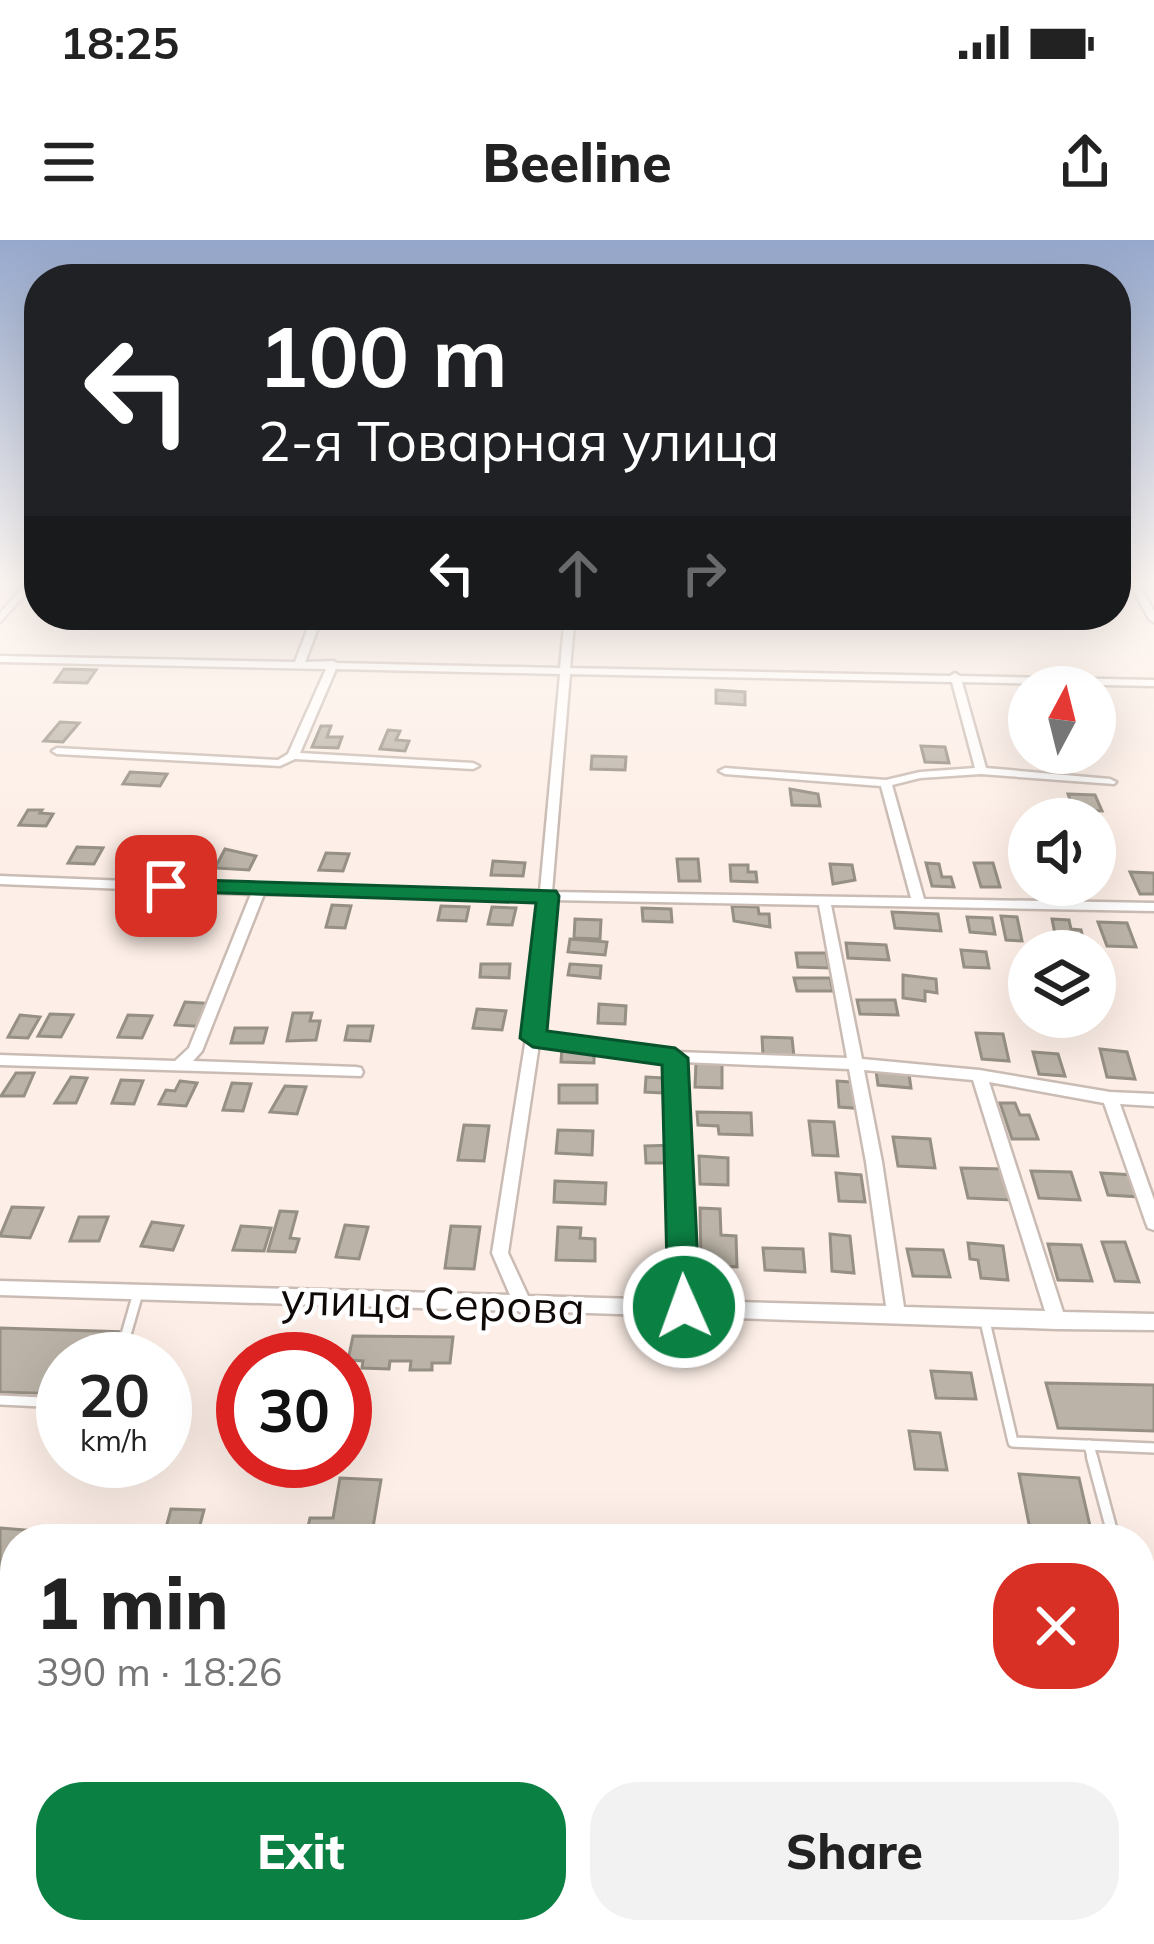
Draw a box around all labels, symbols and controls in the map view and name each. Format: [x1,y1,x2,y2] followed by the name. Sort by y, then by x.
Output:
[60,14,179,70] text: 18:25
[482,128,672,196] text: Beeline
[36,129,102,195] icon: menu
[1052,129,1118,195] icon: share
[258,303,508,408] text: 100 m
[60,312,216,468] icon: left
[258,407,779,475] text: 2-я Товарная улица
[419,540,485,606] icon: left
[545,540,611,606] icon: ahead
[671,540,737,606] icon: right
[1008,666,1116,774] north arrow
[1008,666,1116,1038] map controls
[1008,798,1116,906] button: sound
[115,835,217,937] pin
[133,853,199,919] icon: arrive
[1008,930,1116,1038] button: layers
[621,1244,747,1370] position arrow
[280,1269,586,1335] street label: улица Серова
[216,1332,372,1488] speed limit sign: 30
[78,1357,150,1432] text: 20
[80,1421,148,1459] text: km/h
[36,1557,229,1647] text: 1 min
[993,1563,1119,1689] button: close
[36,1647,282,1696] text: 390 m · 18:26
[36,1782,566,1920] button: Exit
[590,1782,1119,1920] button: Share

